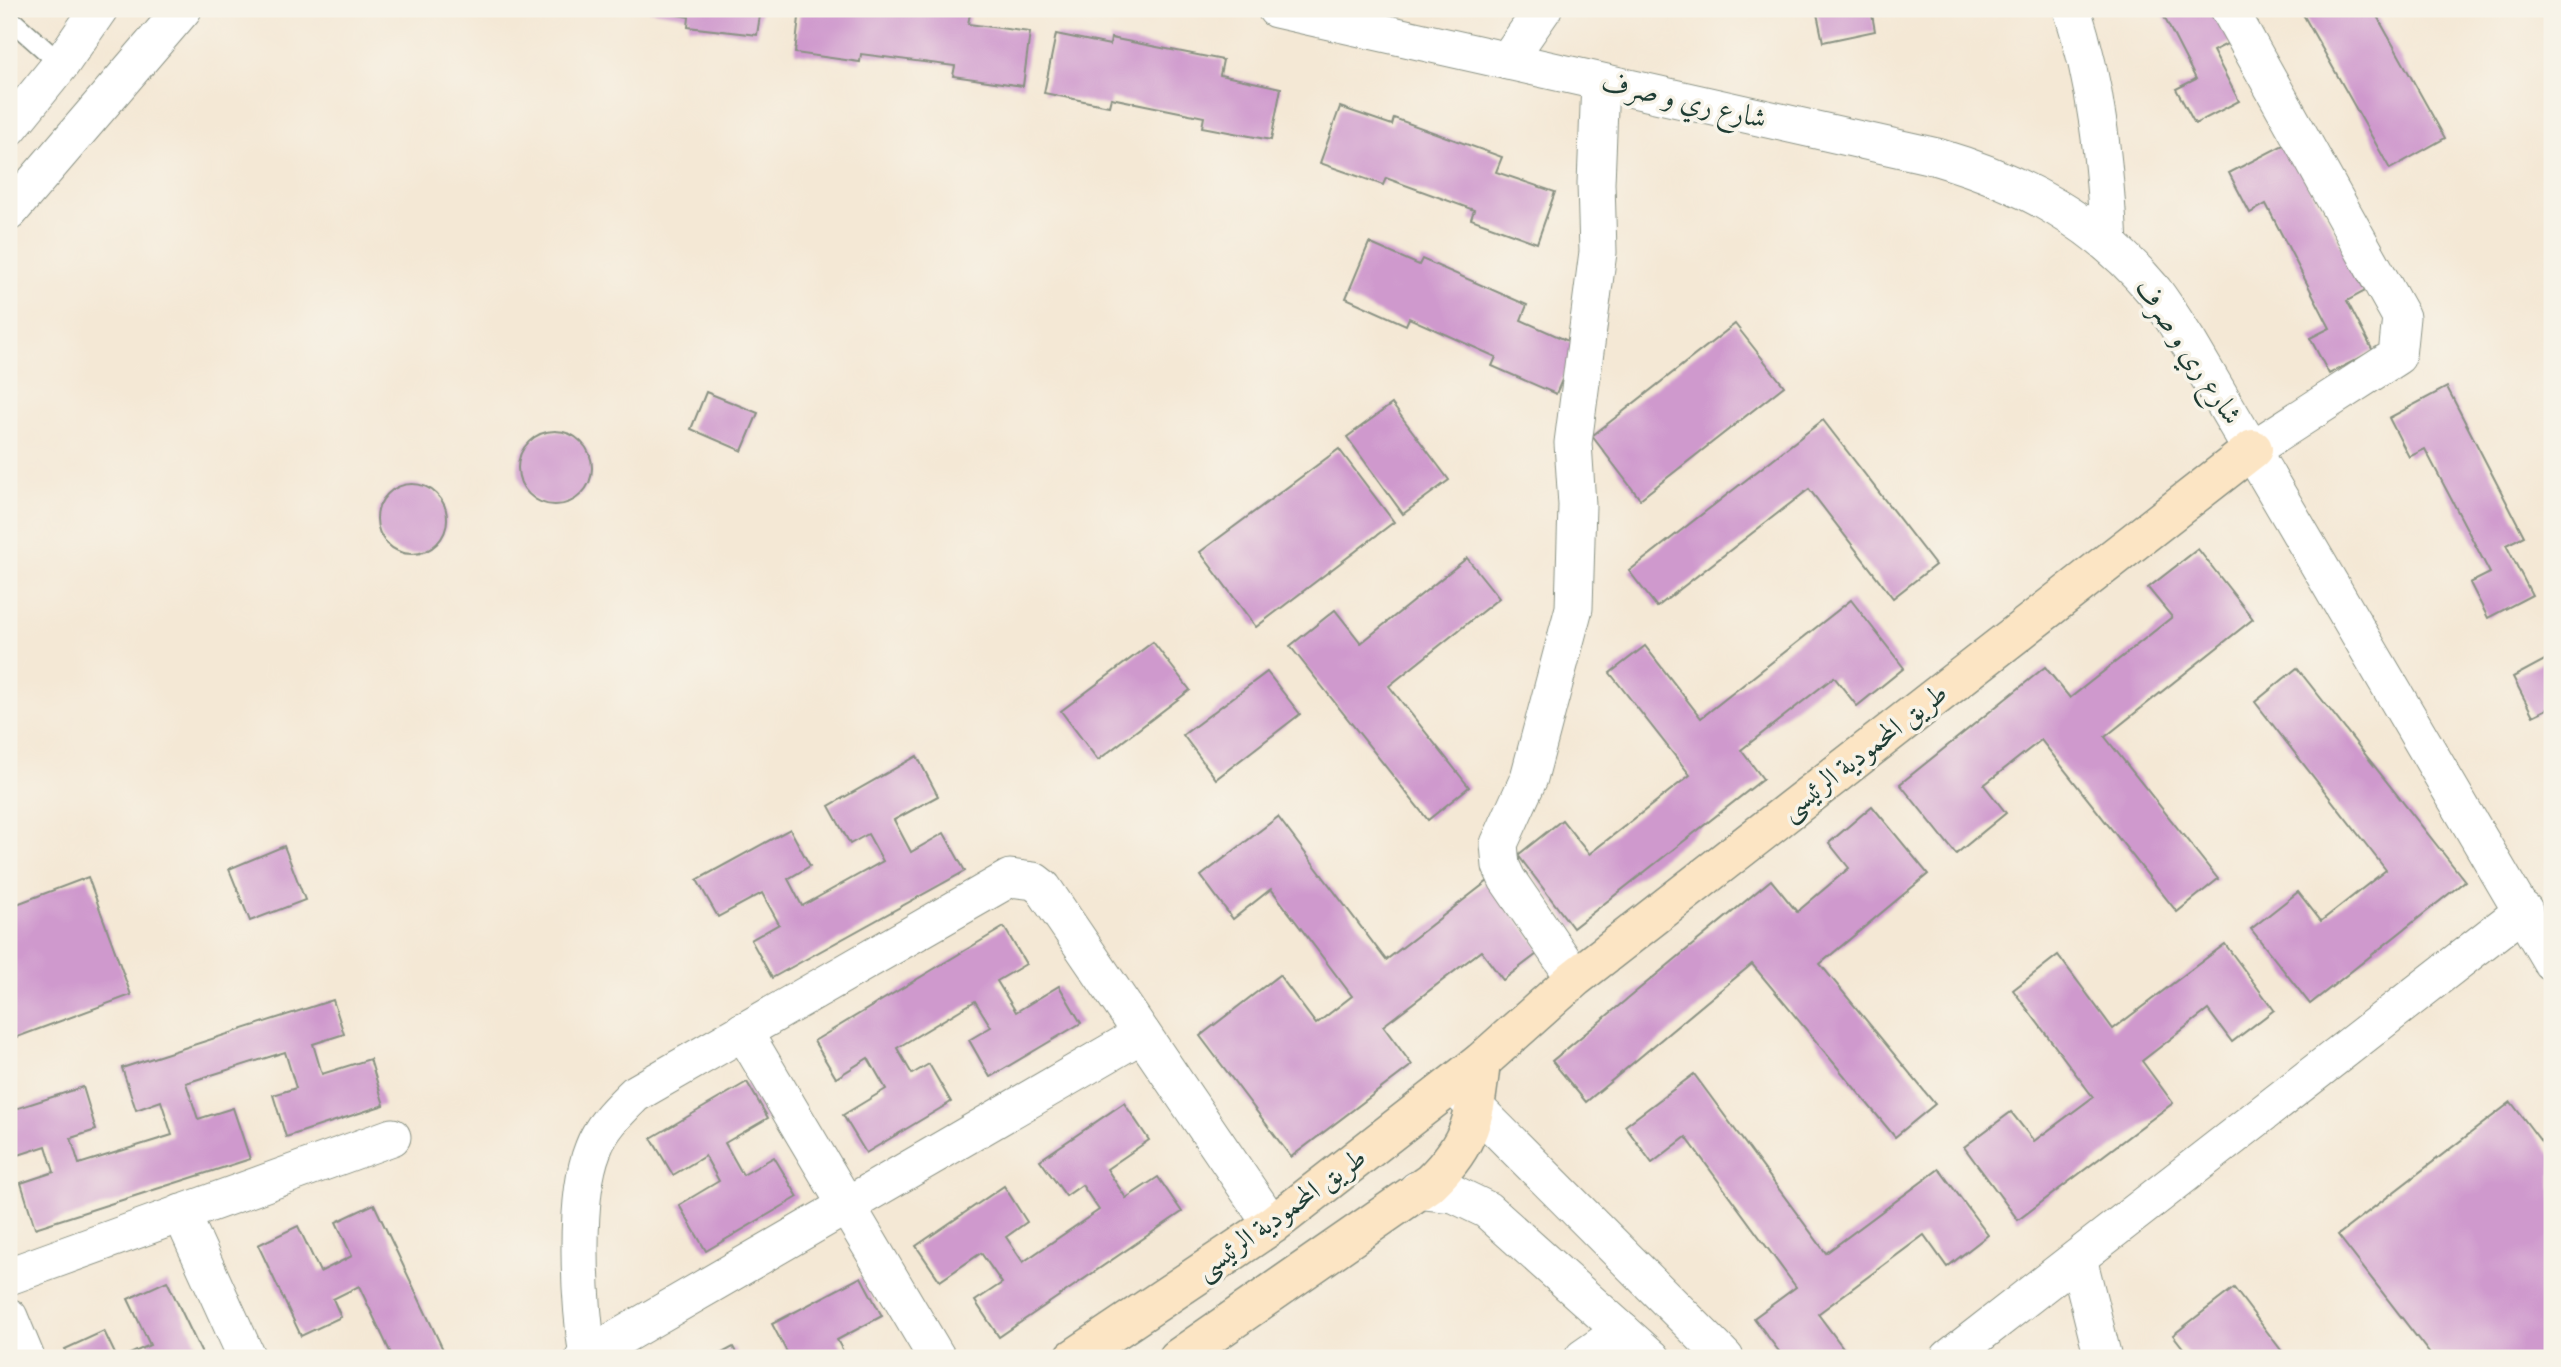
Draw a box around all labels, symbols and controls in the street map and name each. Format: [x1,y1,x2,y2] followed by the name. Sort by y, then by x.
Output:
[1597,65,1770,142] street label: شارع ري و صرف
[2122,272,2250,434] street label: شارع ري و صرف
[1773,676,1955,829] street label: طريق المحمودية الرئيسى
[1189,1140,1374,1289] street label: طريق المحمودية الرئيسى

